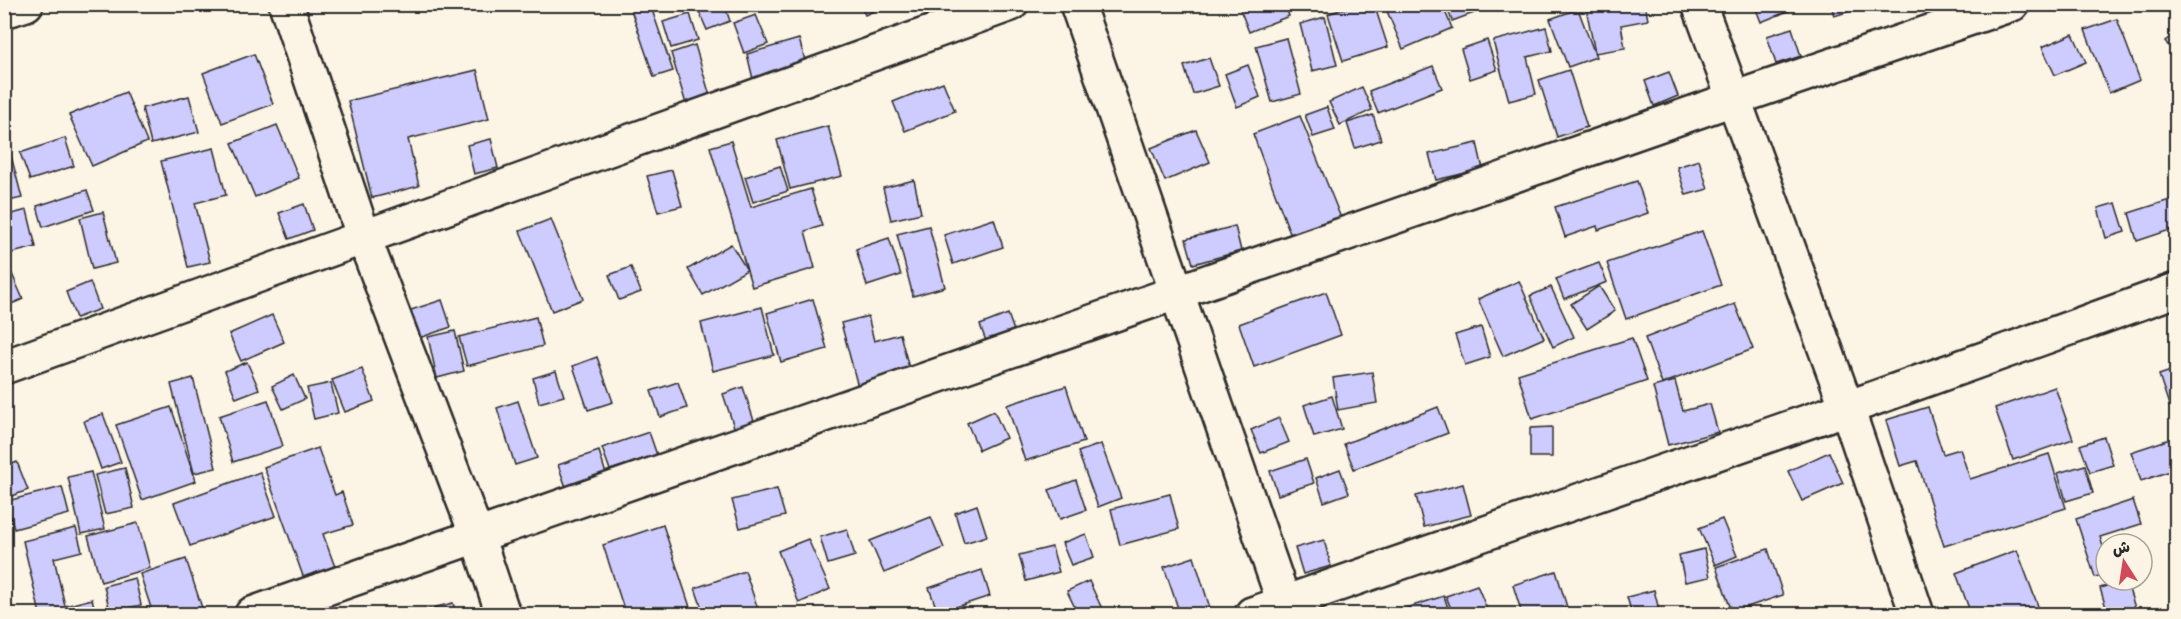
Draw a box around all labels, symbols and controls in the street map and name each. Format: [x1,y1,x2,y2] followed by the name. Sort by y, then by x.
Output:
[2094,532,2154,592] north arrow
[2110,536,2132,559] text: ش

